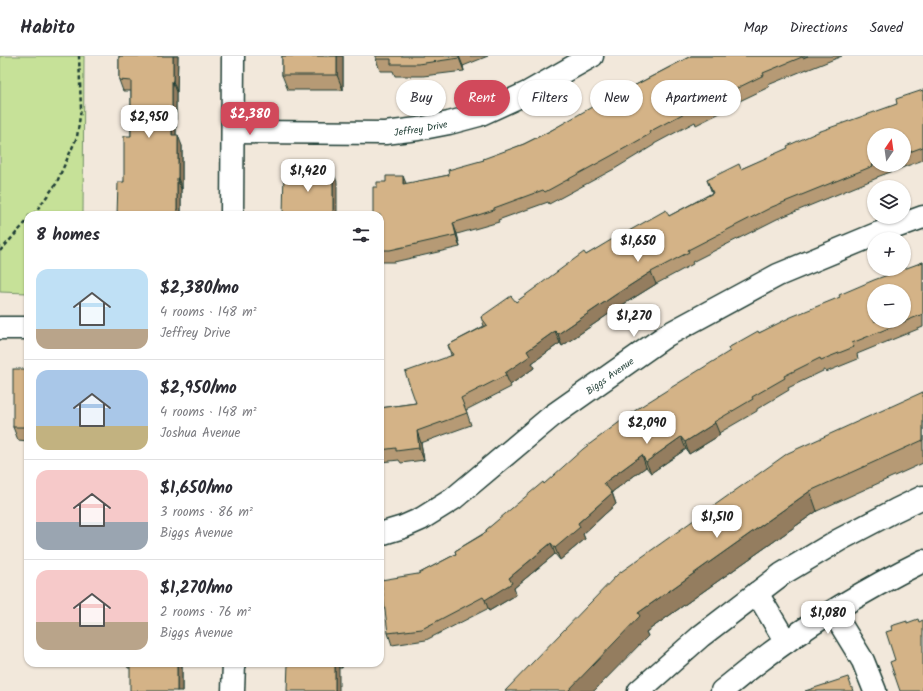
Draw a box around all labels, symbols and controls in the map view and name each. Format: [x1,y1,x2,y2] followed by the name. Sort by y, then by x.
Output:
[20,13,75,43] text: Habito
[743,17,768,39] text: Map
[790,17,848,39] text: Directions
[870,17,903,39] text: Saved
[396,80,446,116] chip: Buy
[454,80,510,116] chip: Rent
[518,80,582,116] chip: Filters
[590,80,643,116] chip: New
[651,80,741,116] chip: Apartment
[217,102,283,136] pin: $2,380
[230,104,270,125] text: $2,380
[116,105,182,139] pin: $2,950
[130,107,168,128] text: $2,950
[393,116,449,141] street label: Jeffrey Drive
[867,128,911,172] north arrow
[867,128,911,328] map controls
[275,159,341,193] pin: $1,420
[290,161,326,182] text: $1,420
[867,180,911,224] button: layers
[36,222,100,249] text: 8 homes
[350,224,372,246] icon: filters
[605,229,671,263] pin: $1,650
[620,231,656,252] text: $1,650
[867,232,911,276] button: +
[160,275,239,302] text: $2,380/mo
[867,284,911,328] button: −
[68,285,116,333] icon: home
[160,302,257,323] text: 4 rooms · 148 m²
[601,304,667,338] pin: $1,270
[616,306,652,327] text: $1,270
[160,323,230,344] text: Jeffrey Drive
[583,353,638,399] street label: Biggs Avenue
[160,375,237,402] text: $2,950/mo
[68,386,116,434] icon: home
[160,402,257,423] text: 4 rooms · 148 m²
[614,411,680,445] pin: $2,090
[628,413,666,434] text: $2,090
[160,423,240,444] text: Joshua Avenue
[160,475,233,502] text: $1,650/mo
[68,486,116,534] icon: home
[160,502,253,523] text: 3 rooms · 86 m²
[684,505,750,539] pin: $1,510
[701,507,733,528] text: $1,510
[160,523,233,544] text: Biggs Avenue
[160,575,233,602] text: $1,270/mo
[68,586,116,634] icon: home
[795,601,861,635] pin: $1,080
[160,602,251,623] text: 2 rooms · 76 m²
[810,603,846,624] text: $1,080
[160,623,233,644] text: Biggs Avenue

